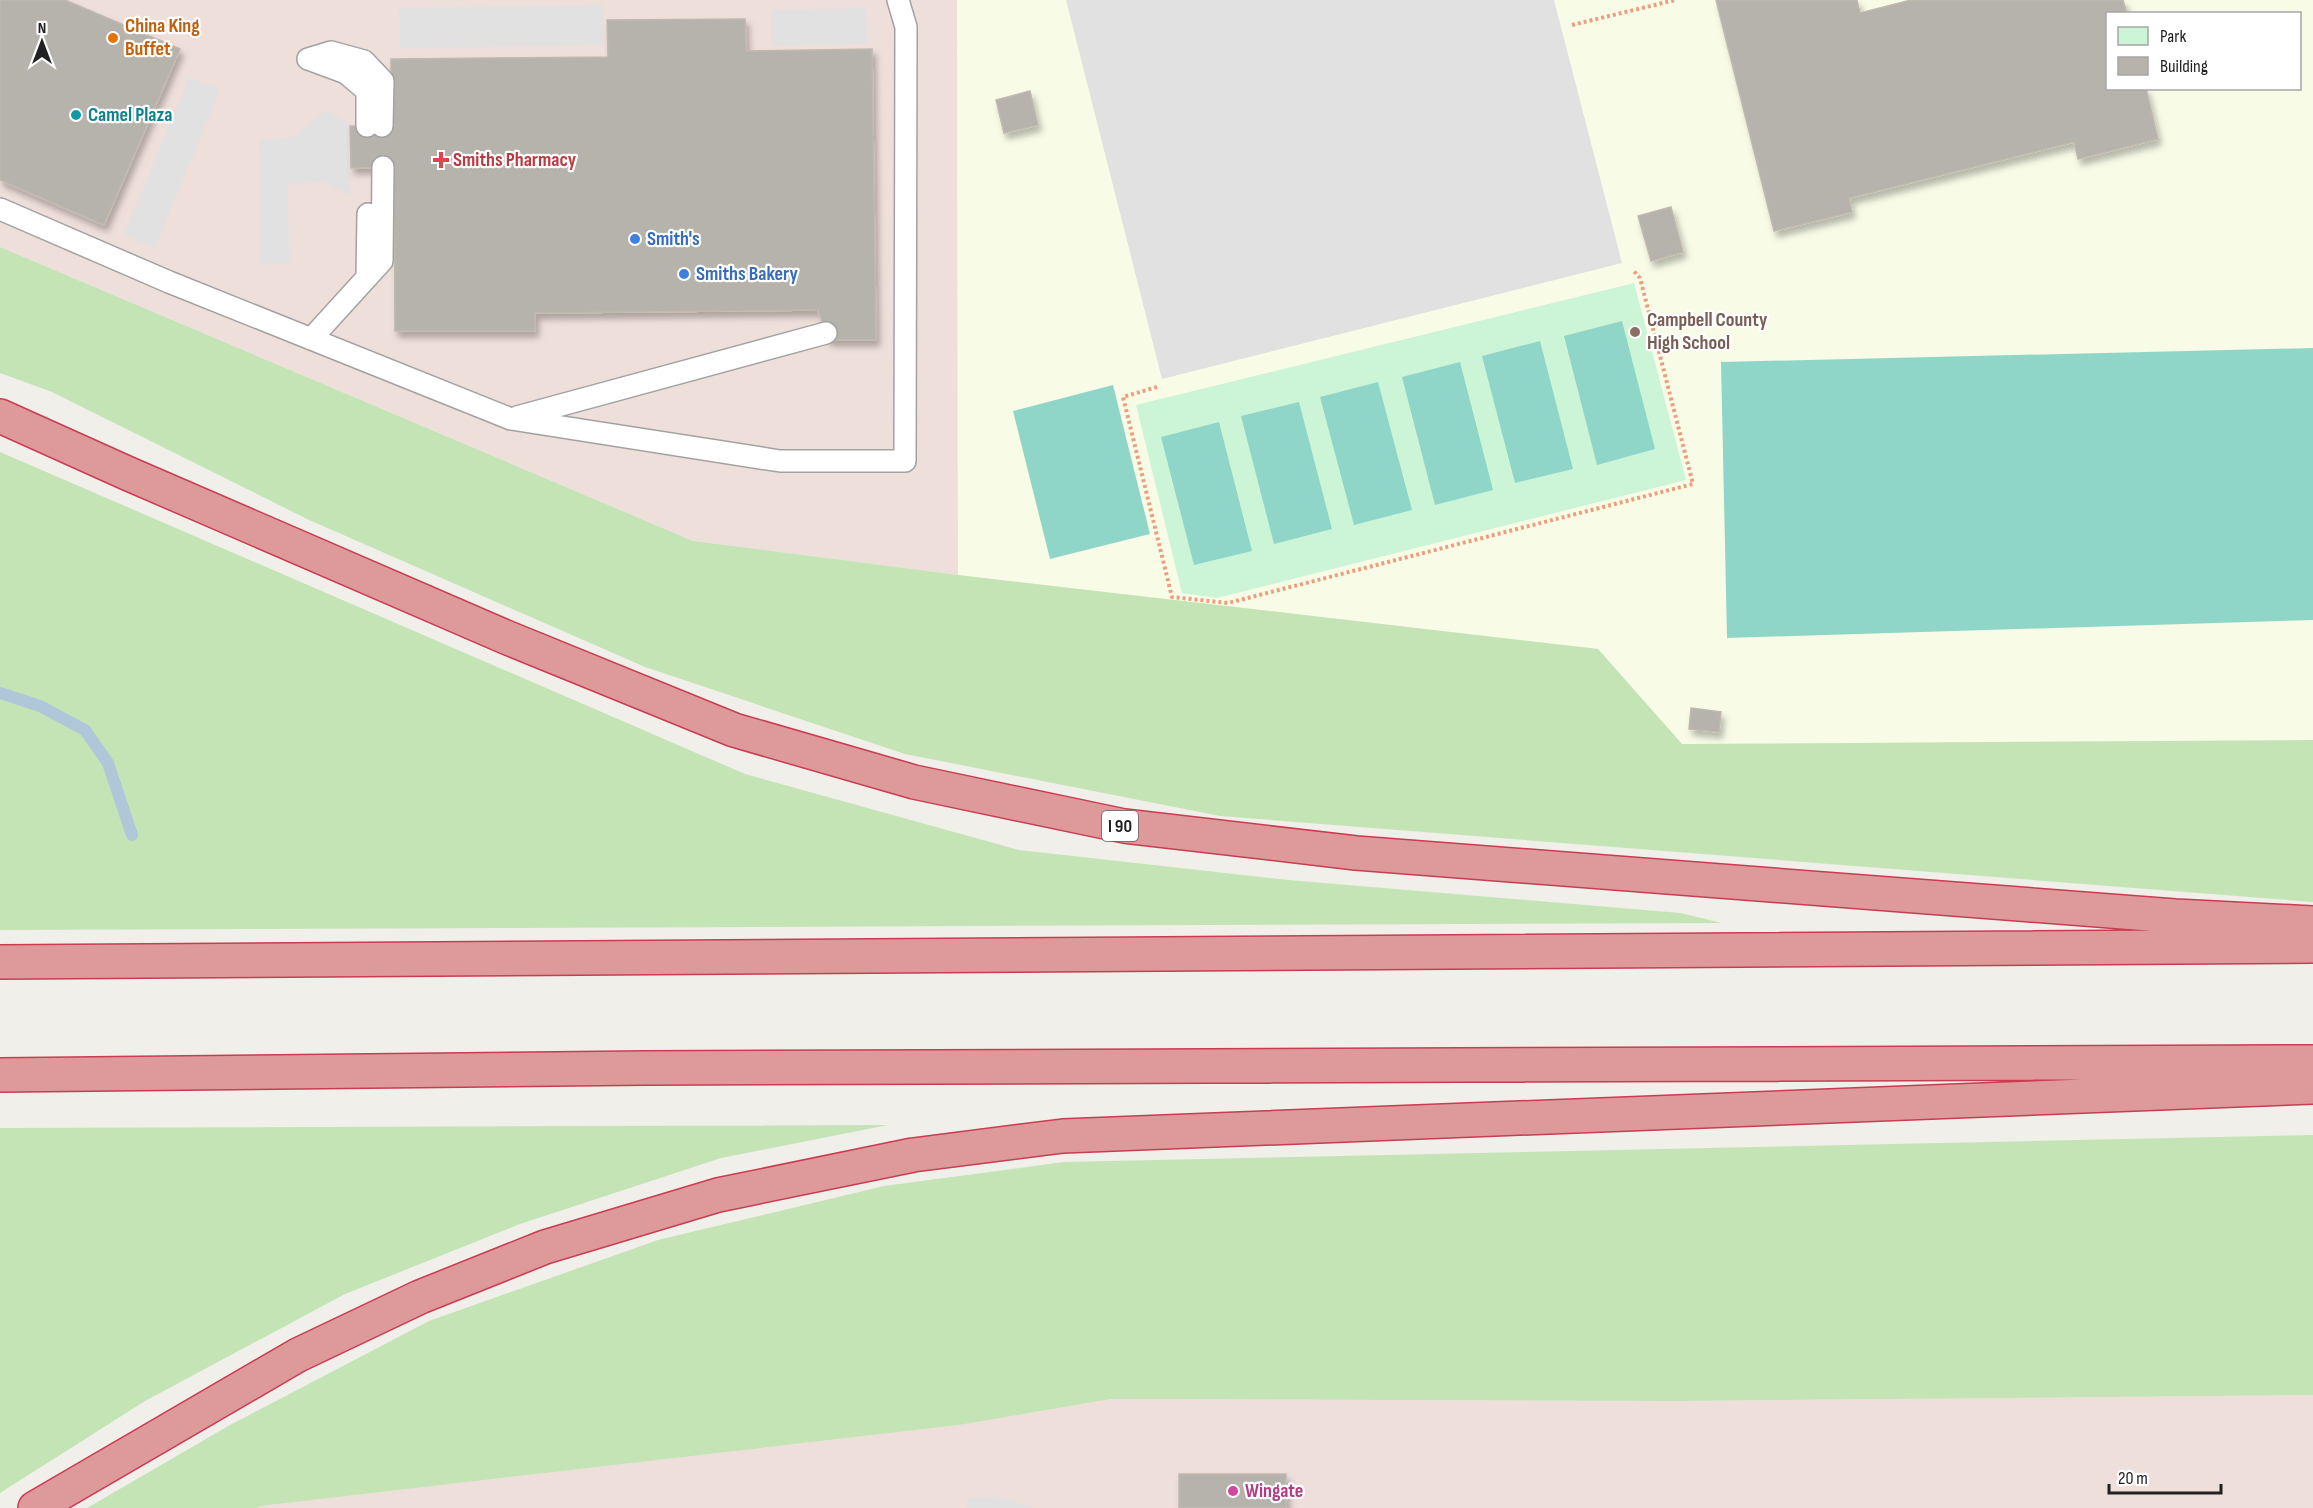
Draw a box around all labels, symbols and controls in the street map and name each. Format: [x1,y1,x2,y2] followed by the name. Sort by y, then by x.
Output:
[12,12,72,72] north arrow
[2106,12,2301,90] legend
[125,14,200,61] place label: China King Buffet
[38,19,46,38] text: N
[2160,26,2186,47] text: Park
[106,31,120,45] marker: China King Buffet
[2160,56,2208,77] text: Building
[88,103,172,127] place label: Camel Plaza
[69,108,83,122] marker: Camel Plaza
[453,148,577,172] place label: Smiths Pharmacy
[434,153,448,167] marker: Smiths Pharmacy
[647,227,700,251] place label: Smith's
[628,232,642,246] marker: Smith's
[696,262,798,286] place label: Smiths Bakery
[677,267,691,281] marker: Smiths Bakery
[1647,308,1768,355] place label: Campbell County High School
[1628,325,1642,339] marker: Campbell County High School
[1102,811,1138,841] road number: I 90
[2109,1457,2222,1495] scale bar
[2118,1468,2148,1489] text: 20 m
[1245,1479,1303,1503] place label: Wingate
[1226,1484,1240,1498] marker: Wingate

